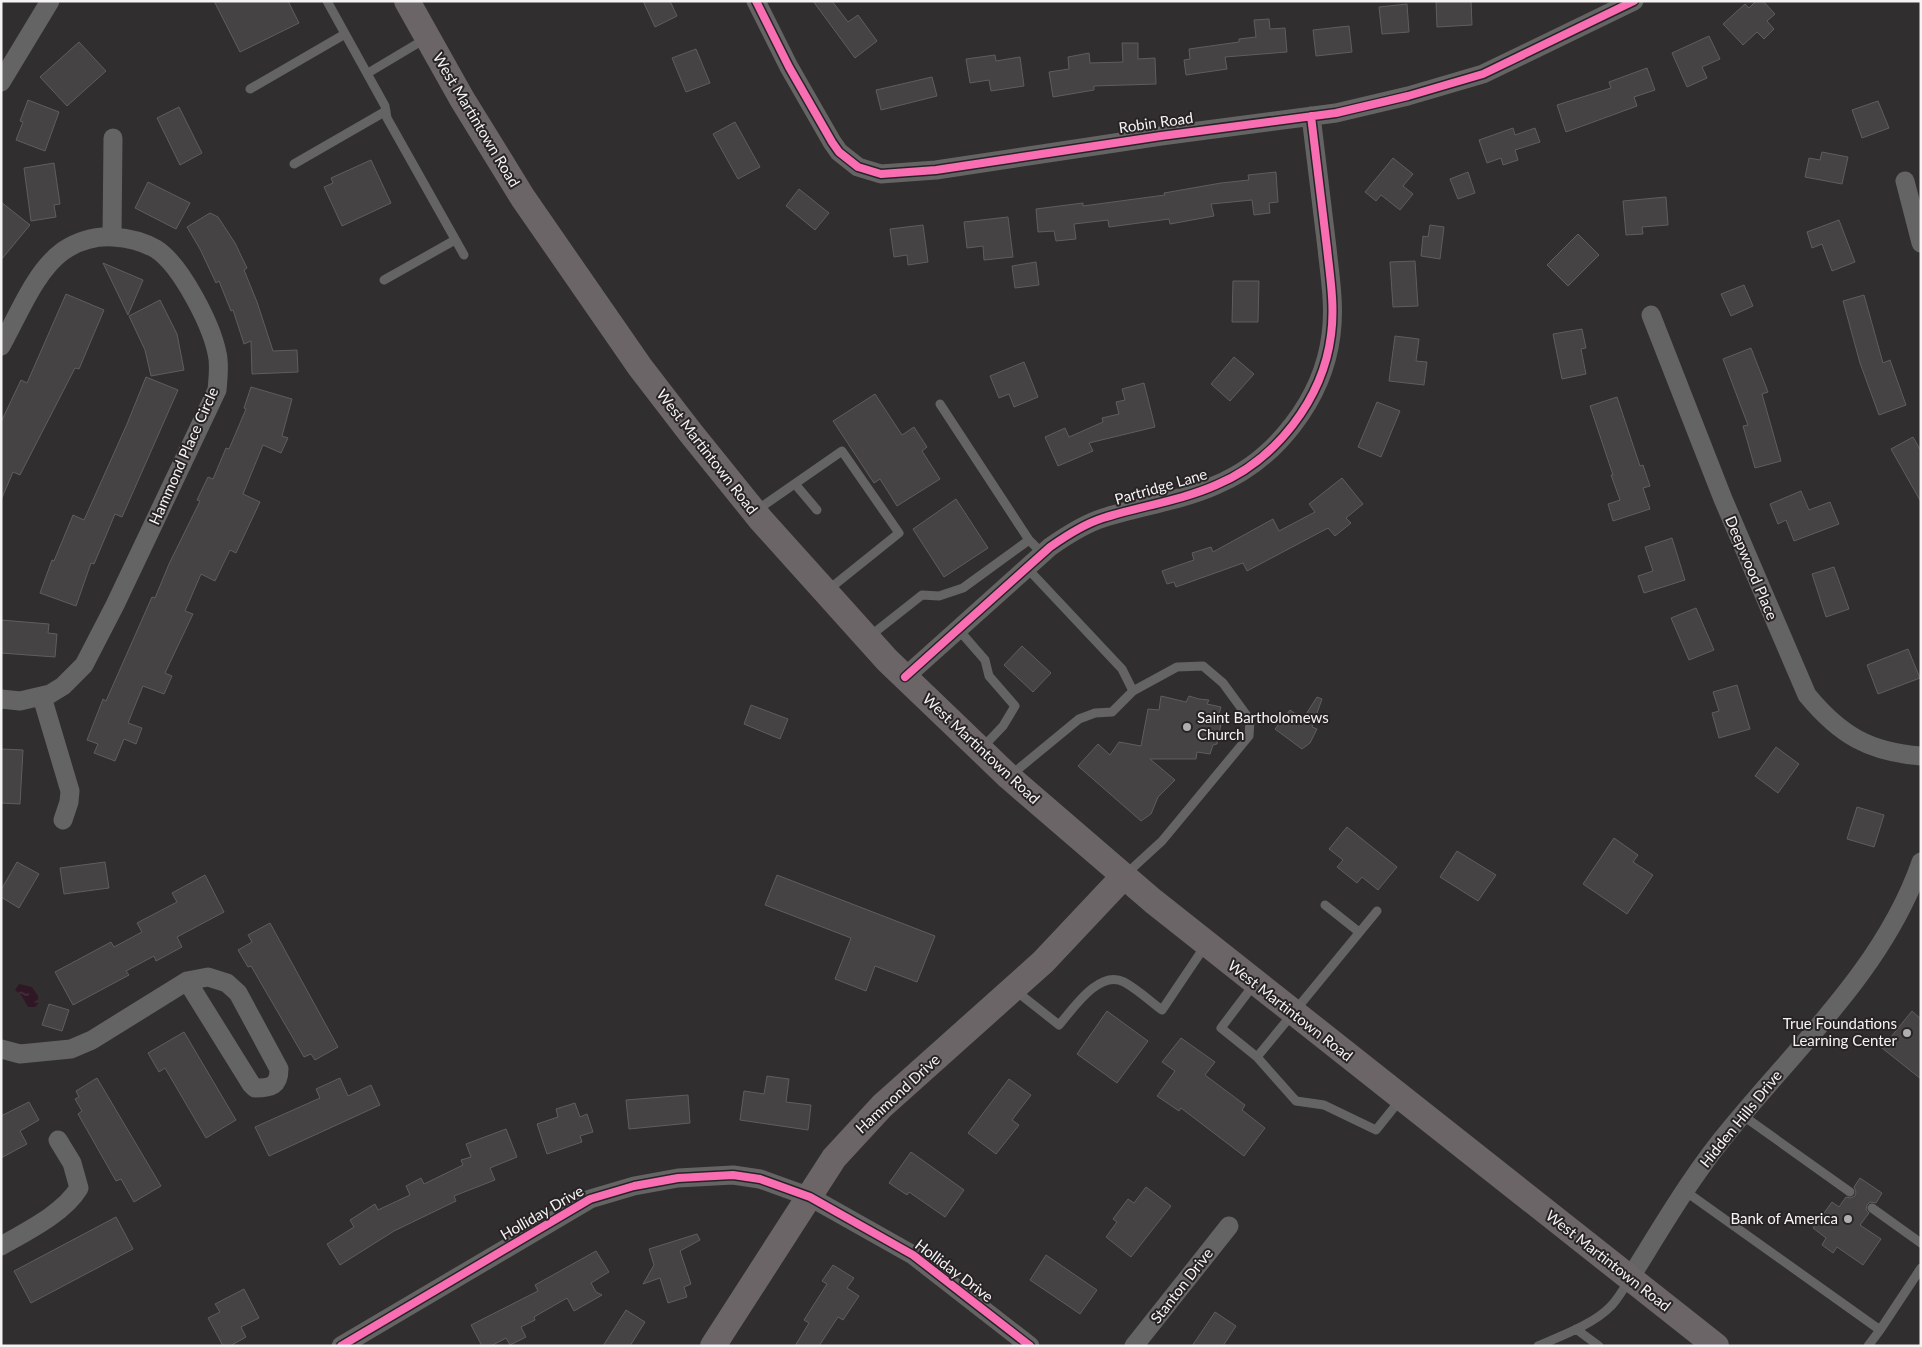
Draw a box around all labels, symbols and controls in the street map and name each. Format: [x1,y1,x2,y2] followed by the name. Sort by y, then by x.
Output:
[430,49,524,190] street label: West Martintown Road
[1118,108,1194,136] street label: Robin Road
[145,384,222,527] street label: Hammond Place Circle
[653,385,762,517] street label: West Martintown Road
[1112,464,1209,508] street label: Partridge Lane
[1722,513,1782,622] street label: Deepwood Place
[919,689,1044,807] street label: West Martintown Road
[1197,708,1329,743] place label: Saint Bartholomews Church
[1181,721,1193,733] marker: Saint Bartholomews Church
[1225,956,1357,1065] street label: West Martintown Road
[1783,1014,1898,1049] place label: True Foundations Learning Center
[1901,1027,1913,1039] marker: True Foundations Learning Center
[852,1050,943,1137] street label: Hammond Drive
[1695,1066,1785,1171] street label: Hidden Hills Drive
[497,1181,586,1243] street label: Holliday Drive
[1543,1206,1675,1315] street label: West Martintown Road
[1730,1209,1838,1227] place label: Bank of America
[1842,1213,1854,1225] marker: Bank of America
[912,1235,997,1305] street label: Holliday Drive
[1146,1244,1216,1327] street label: Stanton Drive

